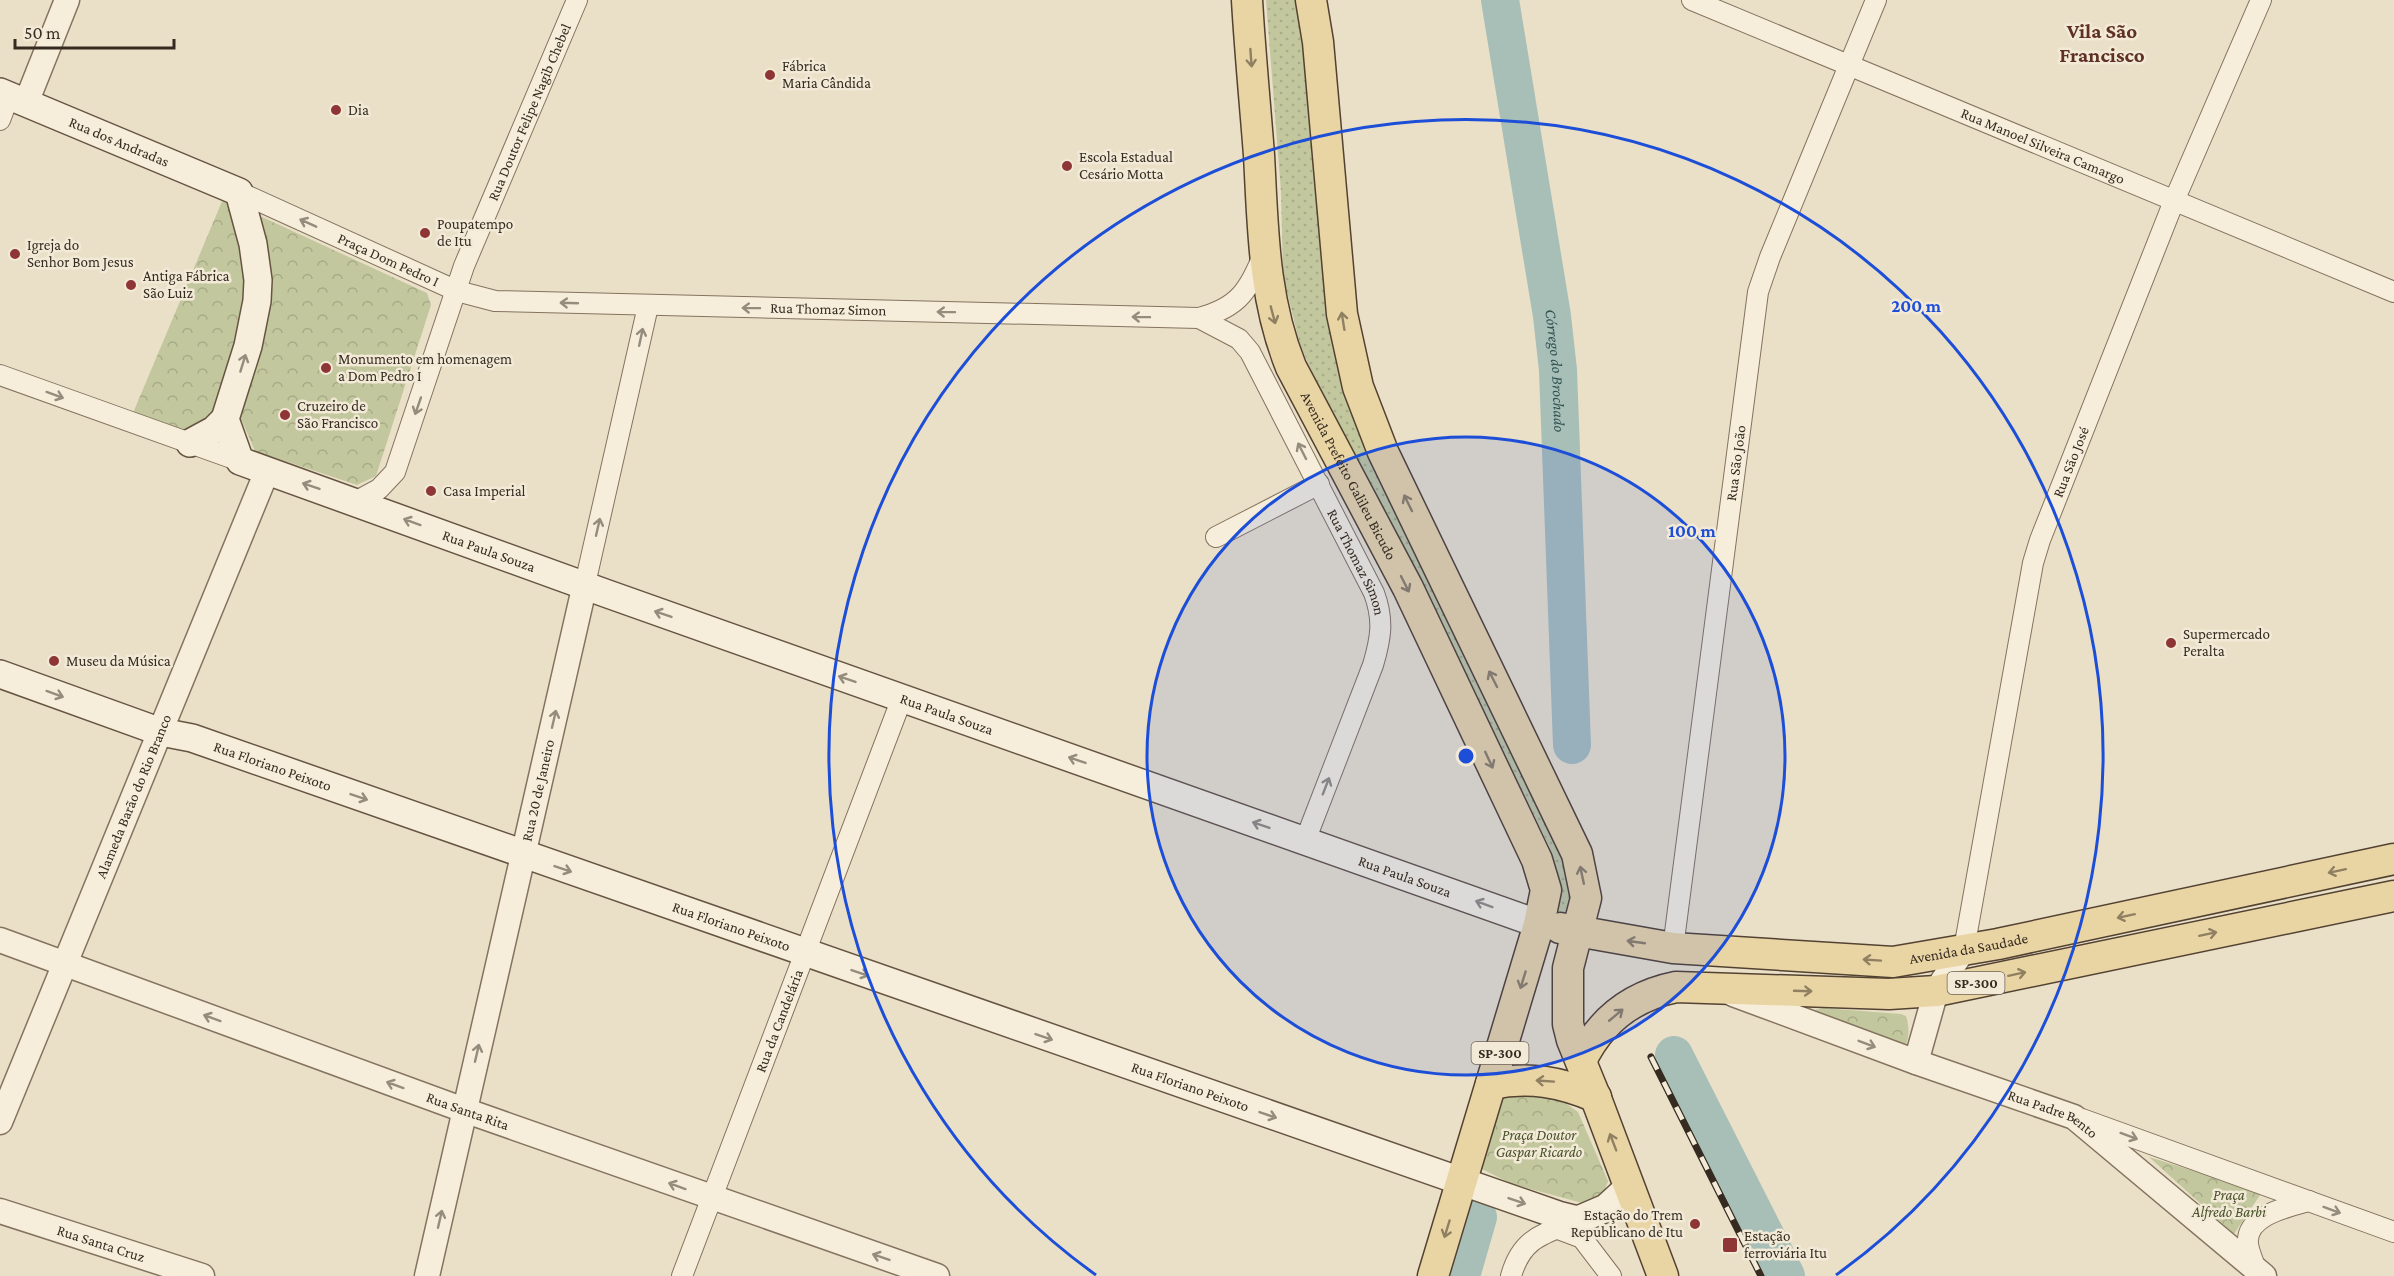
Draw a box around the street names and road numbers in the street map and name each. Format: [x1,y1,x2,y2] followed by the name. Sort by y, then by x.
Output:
[485,21,574,203] street label: Rua Doutor Felipe Nagib Chebel
[1959,105,2127,187] street label: Rua Manoel Silveira Camargo
[66,114,172,170] street label: Rua dos Andradas
[335,230,441,290] street label: Praça Dom Pedro I
[770,300,887,318] street label: Rua Thomaz Simon
[1298,389,1400,562] street label: Avenida Prefeito Galileu Bicudo
[1723,424,1749,502] street label: Rua São João
[2050,424,2092,500] street label: Rua São José
[1324,506,1388,617] street label: Rua Thomaz Simon
[440,527,538,575] street label: Rua Paula Souza
[898,690,995,738] street label: Rua Paula Souza
[93,712,174,881] street label: Alameda Barão do Rio Branco
[212,738,334,794] street label: Rua Floriano Peixoto
[518,738,557,843] street label: Rua 20 de Janeiro
[1356,853,1454,900] street label: Rua Paula Souza
[670,898,792,954] street label: Rua Floriano Peixoto
[1908,930,2030,967] street label: Avenida da Saudade
[752,967,806,1075] street label: Rua da Candelária
[1948,972,2004,994] road number: SP-300
[1472,1042,1528,1064] road number: SP-300
[1129,1059,1251,1114] street label: Rua Floriano Peixoto
[2006,1087,2101,1141] street label: Rua Padre Bento
[424,1089,511,1133] street label: Rua Santa Rita
[55,1222,147,1265] street label: Rua Santa Cruz

